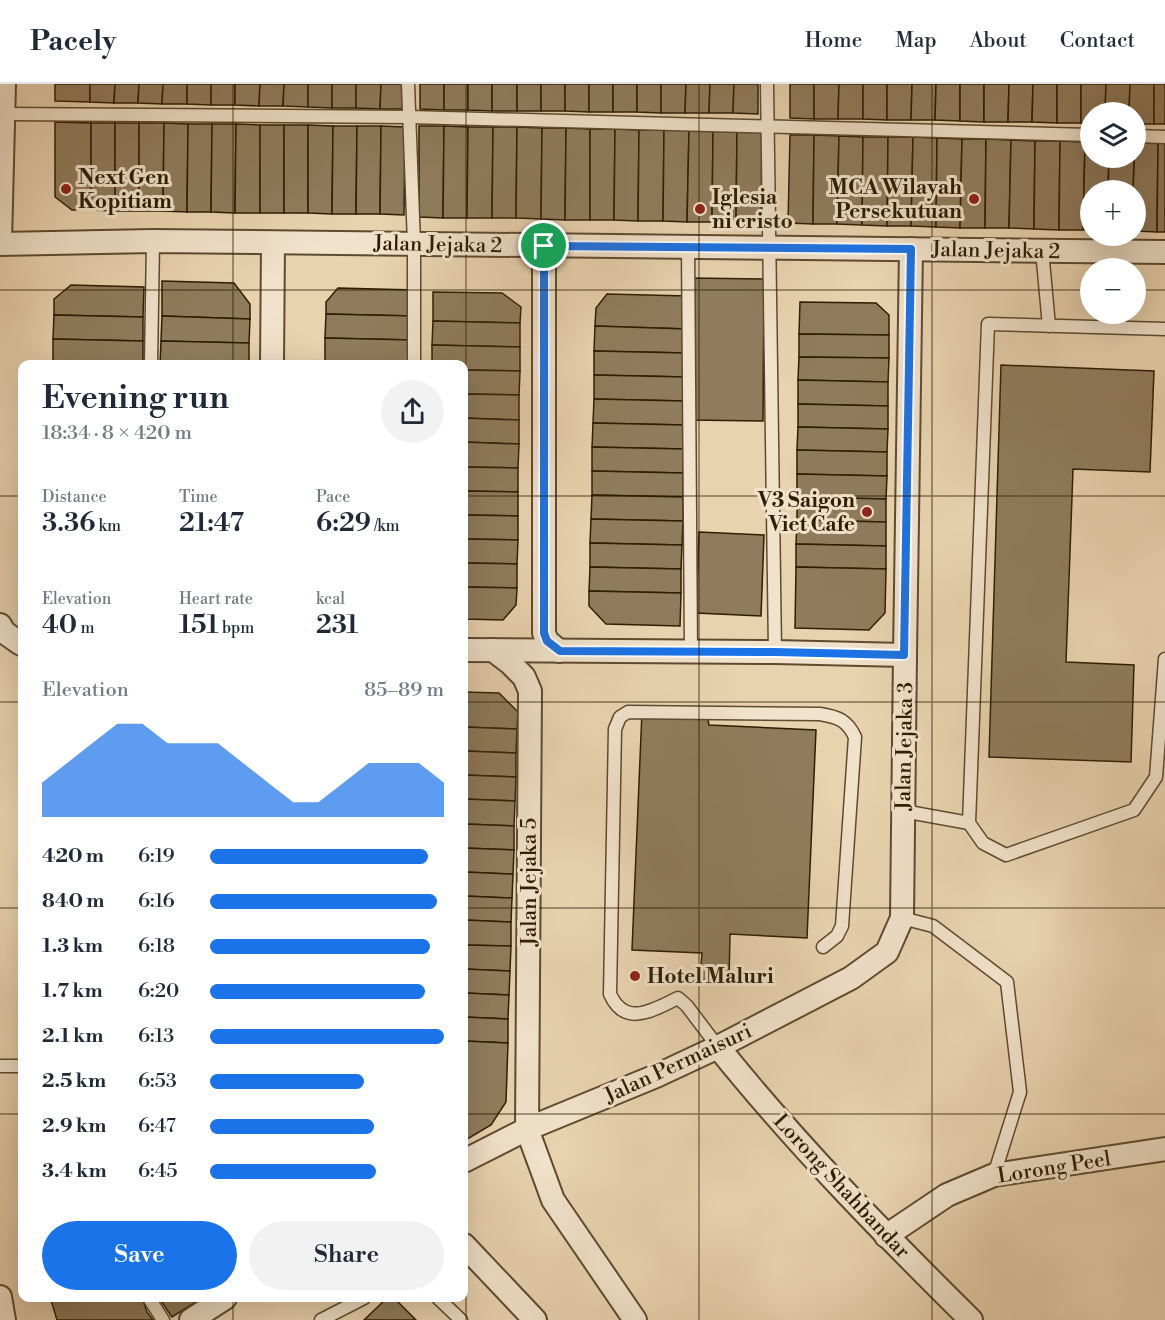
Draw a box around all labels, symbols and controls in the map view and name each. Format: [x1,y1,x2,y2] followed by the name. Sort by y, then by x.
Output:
[30,24,116,59] text: Pacely
[805,28,862,54] text: Home
[895,28,937,54] text: Map
[970,28,1027,54] text: About
[1060,28,1135,54] text: Contact
[1080,102,1146,324] map controls
[1080,102,1146,168] button: layers
[78,165,172,215] place label: Next Gen Kopitiam
[828,175,962,225] place label: MCA Wilayah Persekutuan
[1080,180,1146,246] button: +
[59,182,73,196] marker: Next Gen Kopitiam
[712,185,793,235] place label: Iglesia ni cristo
[967,192,981,206] marker: MCA Wilayah Persekutuan
[693,202,707,216] marker: Iglesia ni cristo
[518,220,569,271] pin
[527,229,560,262] icon: arrive
[372,231,503,259] street label: Jalan Jejaka 2
[930,237,1061,265] street label: Jalan Jejaka 2
[1080,258,1146,324] button: −
[42,378,229,419] text: Evening run
[381,380,444,443] button: share
[42,421,192,446] text: 18:34 · 8 × 420 m
[42,487,107,507] text: Distance
[179,487,218,507] text: Time
[316,487,350,507] text: Pace
[757,488,855,538] place label: V3 Saigon Viet Cafe
[860,505,874,519] marker: V3 Saigon Viet Cafe
[42,507,95,539] text: 3.36
[179,507,244,539] text: 21:47
[316,507,371,539] text: 6:29
[95,516,121,536] text: km
[371,516,400,536] text: /km
[42,589,111,609] text: Elevation
[179,589,253,609] text: Heart rate
[316,589,345,609] text: kcal
[42,609,77,641] text: 40
[179,609,219,641] text: 151
[316,609,358,641] text: 231
[77,618,94,638] text: m
[219,618,254,638] text: bpm
[42,678,129,703] text: Elevation
[364,678,444,703] text: 85–89 m
[891,682,919,812] street label: Jalan Jejaka 3
[517,818,543,947] street label: Jalan Jejaka 5
[42,844,104,869] text: 420 m
[138,844,175,869] text: 6:19
[42,889,104,914] text: 840 m
[138,889,175,914] text: 6:16
[42,934,103,959] text: 1.3 km
[138,934,175,959] text: 6:18
[647,964,774,990] place label: Hotel Maluri
[628,969,642,983] marker: Hotel Maluri
[42,979,103,1004] text: 1.7 km
[138,979,179,1004] text: 6:20
[600,1018,756,1110] street label: Jalan Permaisuri
[42,1024,104,1049] text: 2.1 km
[138,1024,174,1049] text: 6:13
[42,1069,106,1094] text: 2.5 km
[138,1069,177,1094] text: 6:53
[767,1109,915,1264] street label: Lorong Shahbandar
[42,1114,106,1139] text: 2.9 km
[138,1114,176,1139] text: 6:47
[996,1146,1113,1190] street label: Lorong Peel
[42,1159,107,1184] text: 3.4 km
[138,1159,178,1184] text: 6:45
[42,1221,237,1290] button: Save
[249,1221,444,1290] button: Share

